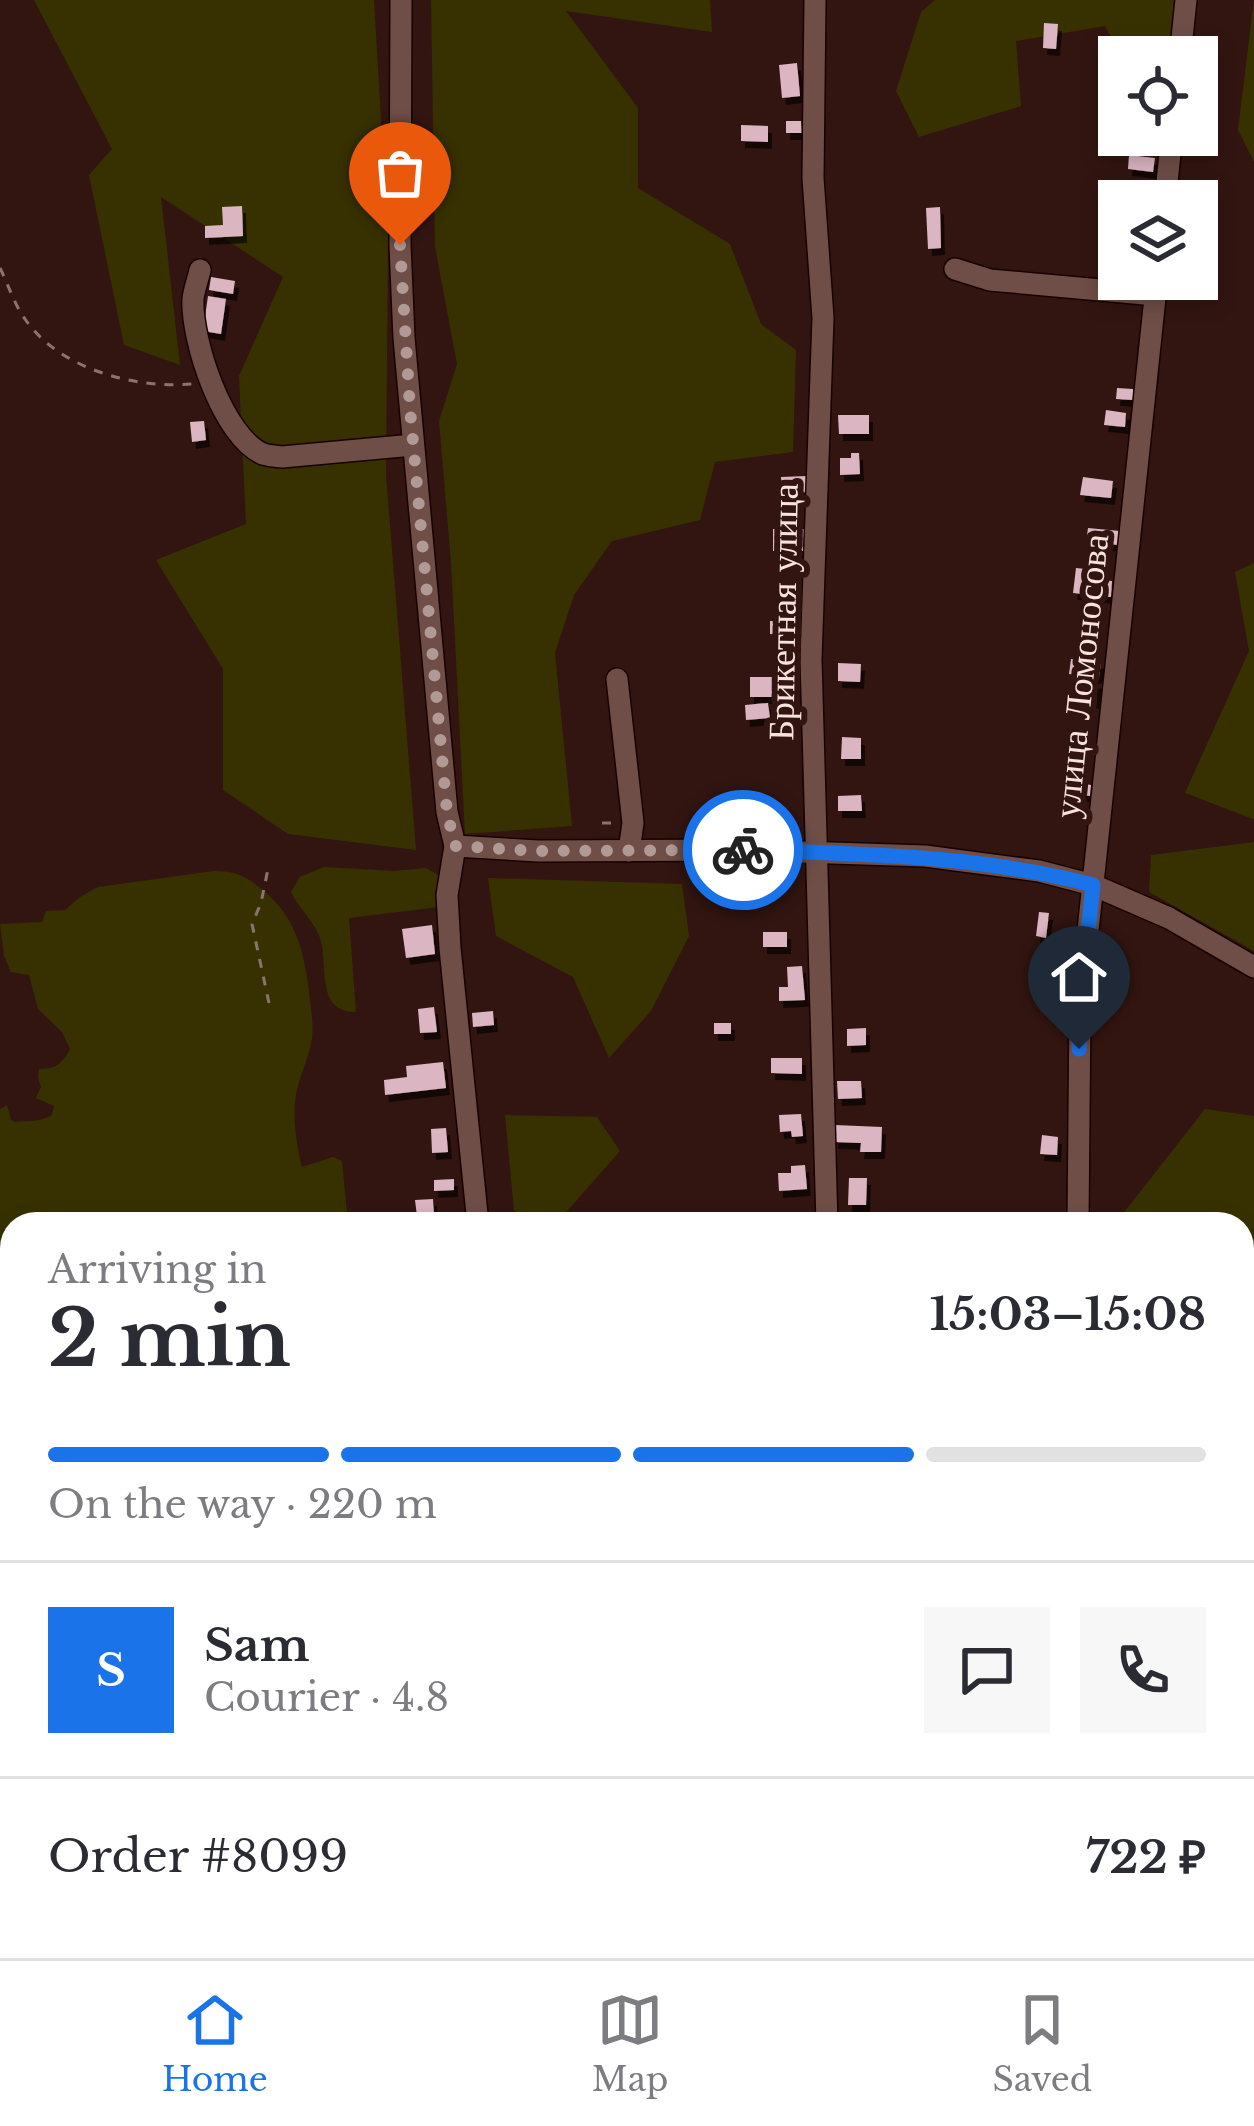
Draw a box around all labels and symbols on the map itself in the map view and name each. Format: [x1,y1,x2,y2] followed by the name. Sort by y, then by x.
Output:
[349,122,451,245] pin
[758,483,808,741] street label: Брикетная улица
[1044,532,1118,820] street label: улица Ломоносова
[683,790,803,910] courier
[1028,926,1130,1049] pin

